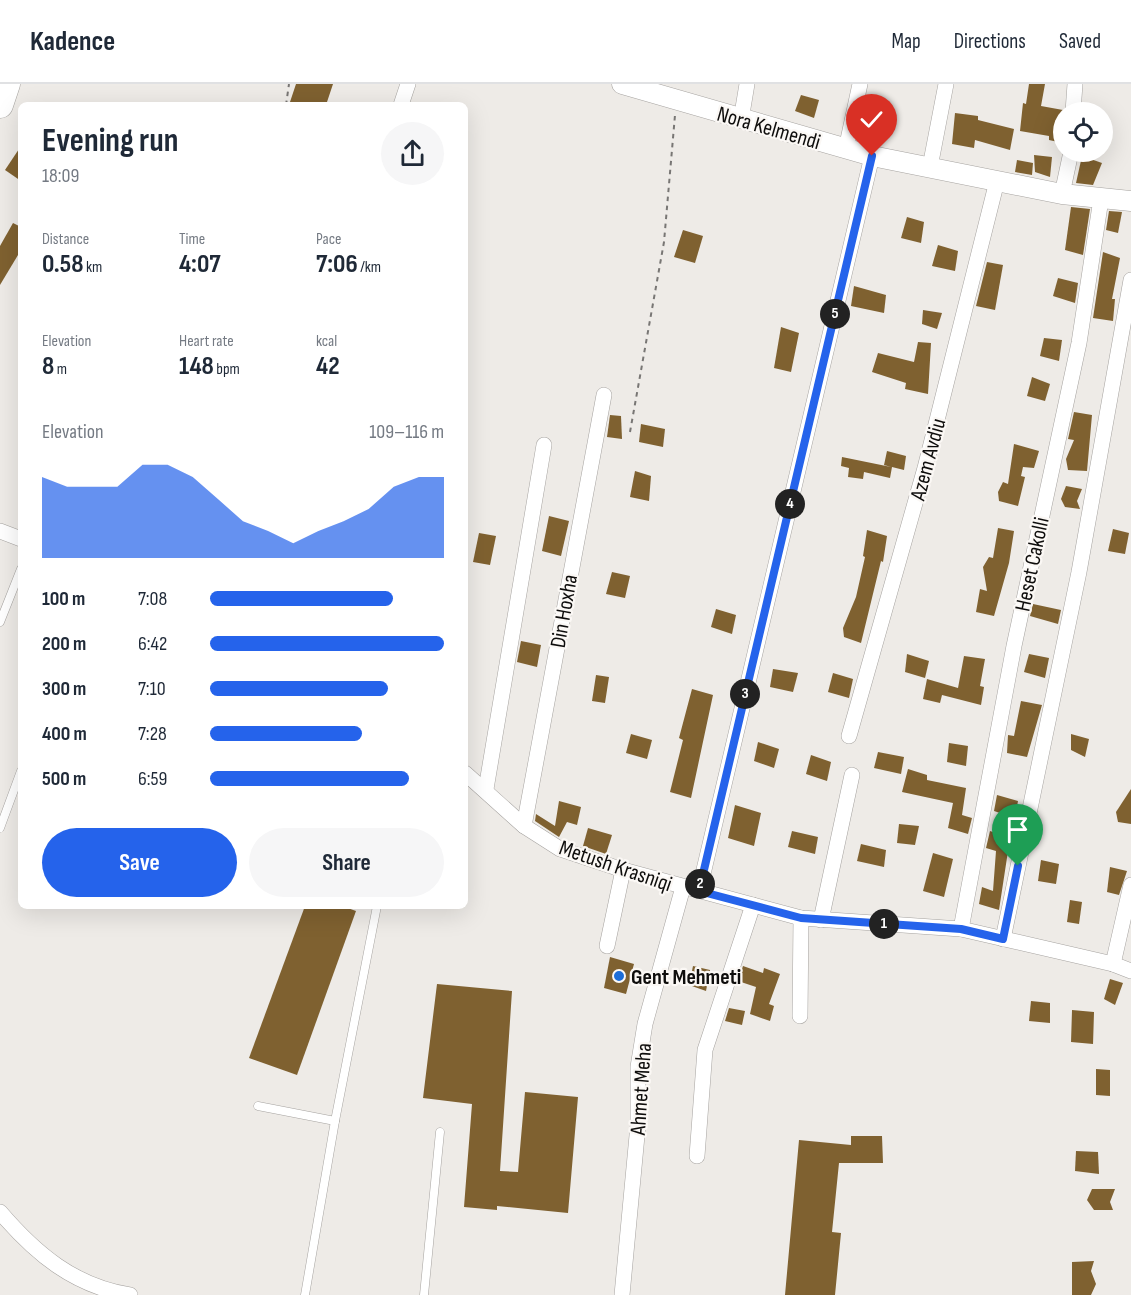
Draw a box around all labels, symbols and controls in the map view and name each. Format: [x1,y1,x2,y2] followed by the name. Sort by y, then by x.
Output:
[30,25,115,58] text: Kadence
[891,29,921,54] text: Map
[954,29,1026,54] text: Directions
[1059,29,1101,54] text: Saved
[846,94,897,156] pin
[714,101,823,156] street label: Nora Kelmendi
[1053,102,1113,162] map controls
[1053,102,1113,162] button: locate
[855,103,888,136] icon: check
[42,121,178,161] text: Evening run
[381,122,444,185] button: share
[42,164,79,188] text: 18:09
[42,230,89,249] text: Distance
[179,230,205,249] text: Time
[316,230,341,249] text: Pace
[42,249,83,280] text: 0.58
[179,249,221,280] text: 4:07
[316,249,358,280] text: 7:06
[83,258,102,277] text: km
[358,258,381,277] text: /km
[820,299,850,329] pin: 5
[831,304,839,323] text: 5
[42,332,91,351] text: Elevation
[179,332,234,351] text: Heart rate
[316,332,337,351] text: kcal
[42,351,54,382] text: 8
[179,351,214,382] text: 148
[316,351,340,382] text: 42
[54,360,67,379] text: m
[214,360,240,379] text: bpm
[904,416,952,504] street label: Azem Avdiu
[42,420,104,444] text: Elevation
[369,420,444,444] text: 109–116 m
[775,489,805,519] pin: 4
[786,494,794,513] text: 4
[1009,515,1056,614] street label: Heset Cakolli
[545,572,584,650] street label: Din Hoxha
[42,587,85,611] text: 100 m
[138,587,167,611] text: 7:08
[42,632,86,656] text: 200 m
[138,632,167,656] text: 6:42
[42,677,86,701] text: 300 m
[138,677,166,701] text: 7:10
[730,679,760,709] pin: 3
[741,684,749,703] text: 3
[42,722,87,746] text: 400 m
[138,722,167,746] text: 7:28
[42,767,86,791] text: 500 m
[138,767,167,791] text: 6:59
[992,804,1043,866] pin
[1001,813,1034,846] icon: arrive
[42,828,237,897] button: Save
[249,828,444,897] button: Share
[556,835,675,898] street label: Metush Krasniqi
[685,869,715,899] pin: 2
[696,874,704,893] text: 2
[869,909,899,939] pin: 1
[881,914,887,933] text: 1
[631,964,741,991] place label: Gent Mehmeti
[612,969,626,983] marker: Gent Mehmeti
[625,1042,658,1137] street label: Ahmet Meha

